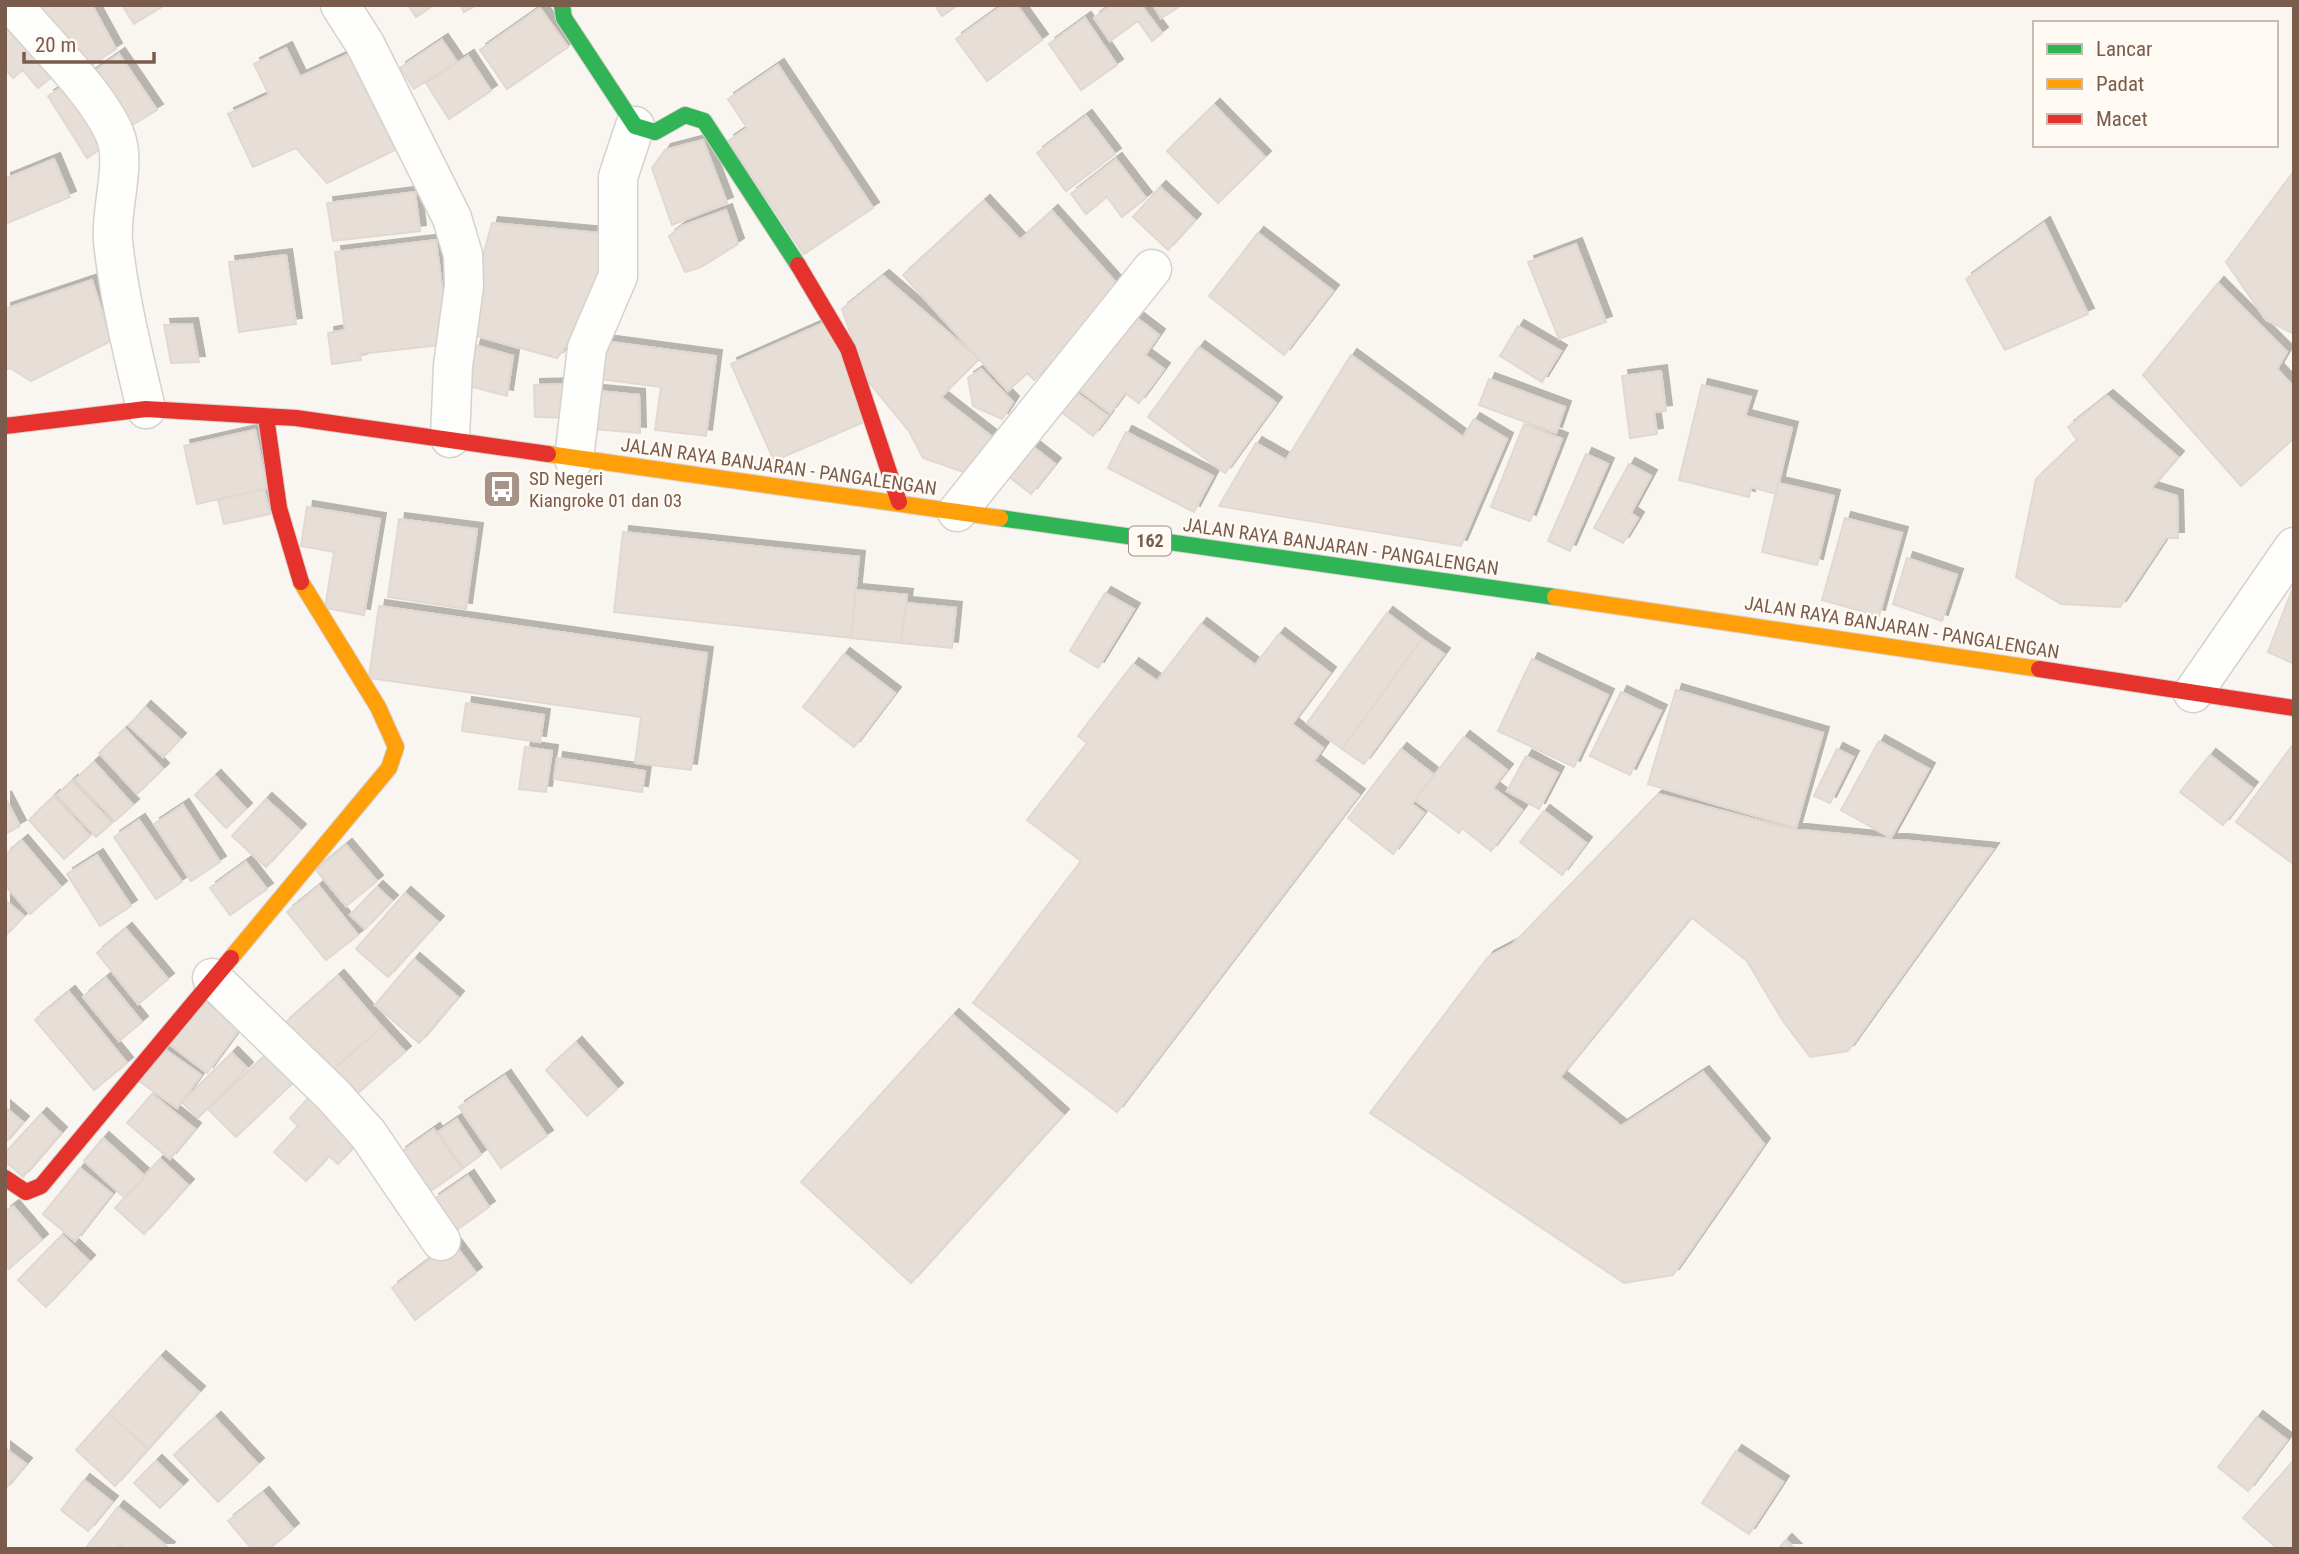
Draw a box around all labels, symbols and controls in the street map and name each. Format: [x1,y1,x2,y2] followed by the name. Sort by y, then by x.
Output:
[24,21,154,65] scale bar
[2033,21,2278,147] legend
[35,33,76,57] text: 20 m
[2096,37,2152,61] text: Lancar
[2096,72,2144,96] text: Padat
[2096,107,2148,131] text: Macet
[620,433,938,500] street label: JALAN RAYA BANJARAN - PANGALENGAN
[529,467,682,512] place label: SD Negeri Kiangroke 01 dan 03
[481,468,523,510] bus stop icon: SD Negeri Kiangroke 01 dan 03
[1182,513,1500,580] street label: JALAN RAYA BANJARAN - PANGALENGAN
[1129,526,1171,556] road number: 162
[1743,591,2061,664] street label: JALAN RAYA BANJARAN - PANGALENGAN

